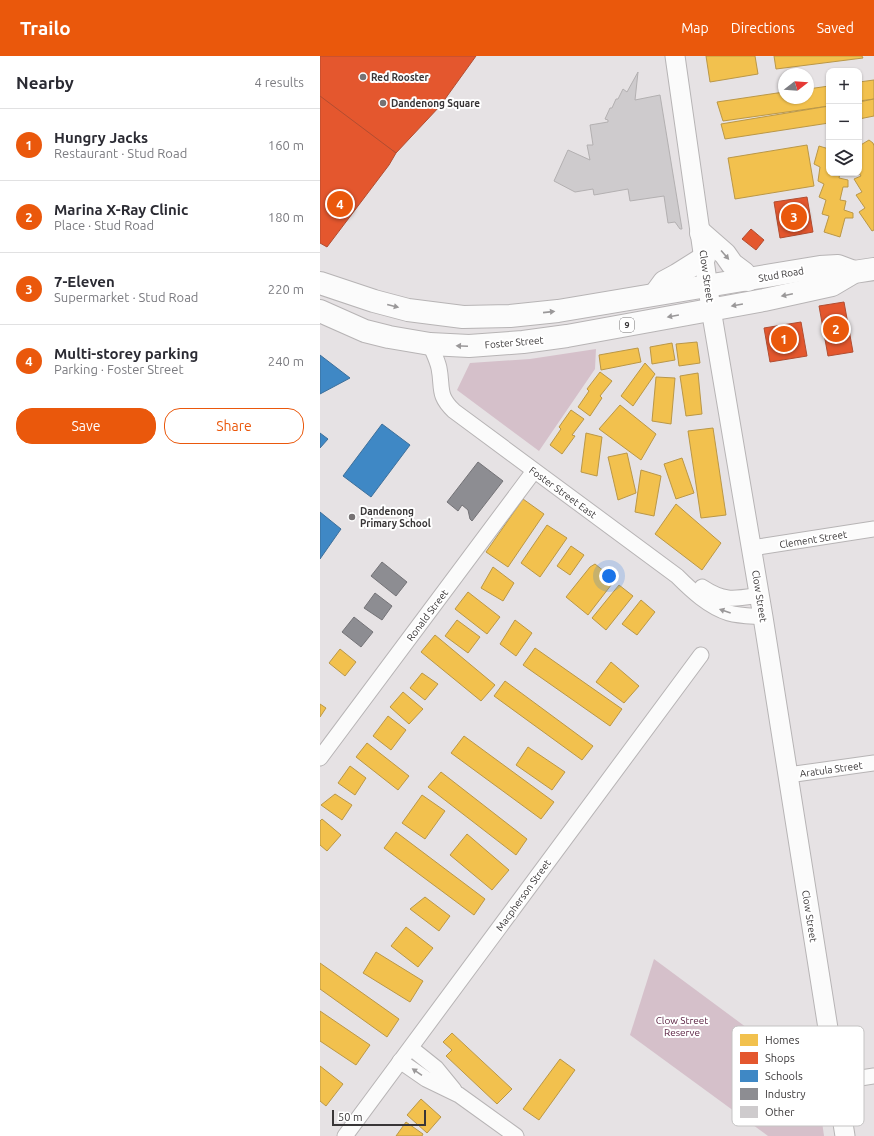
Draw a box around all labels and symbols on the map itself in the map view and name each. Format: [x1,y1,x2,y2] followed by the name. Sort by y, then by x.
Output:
[778,68,814,104] north arrow
[358,72,368,82] marker: Red Rooster
[371,72,430,83] place label: Red Rooster
[378,98,388,108] marker: Dandenong Square
[391,98,480,109] place label: Dandenong Square
[327,189,353,219] pin: 4
[781,202,807,232] pin: 3
[697,249,716,303] street label: Clow Street
[721,250,730,261] one-way arrow
[757,265,805,284] street label: Stud Road
[780,293,793,299] one-way arrow
[731,302,744,308] one-way arrow
[387,303,399,309] one-way arrow
[543,308,555,315] one-way arrow
[667,313,679,319] one-way arrow
[823,314,849,344] pin: 2
[620,318,634,332] road number: 9
[771,324,797,354] pin: 1
[484,334,544,351] street label: Foster Street
[456,342,468,349] one-way arrow
[527,464,598,520] street label: Foster Street East
[360,506,431,529] place label: Dandenong Primary School
[347,512,357,522] marker: Dandenong Primary School
[778,529,848,550] street label: Clement Street
[599,566,619,586] your location
[750,569,769,623] street label: Clow Street
[404,587,450,643] street label: Ronald Street
[719,608,731,614] one-way arrow
[799,760,863,779] street label: Aratula Street
[494,857,553,933] street label: Macpherson Street
[800,889,819,943] street label: Clow Street
[656,1015,708,1038] park label: Clow Street Reserve
[732,1026,864,1126] legend
[765,1034,800,1046] text: Homes
[765,1052,795,1064] text: Shops
[411,1069,423,1076] one-way arrow
[765,1070,803,1082] text: Schools
[765,1088,806,1100] text: Industry
[765,1106,795,1118] text: Other
[332,1108,426,1127] scale bar

